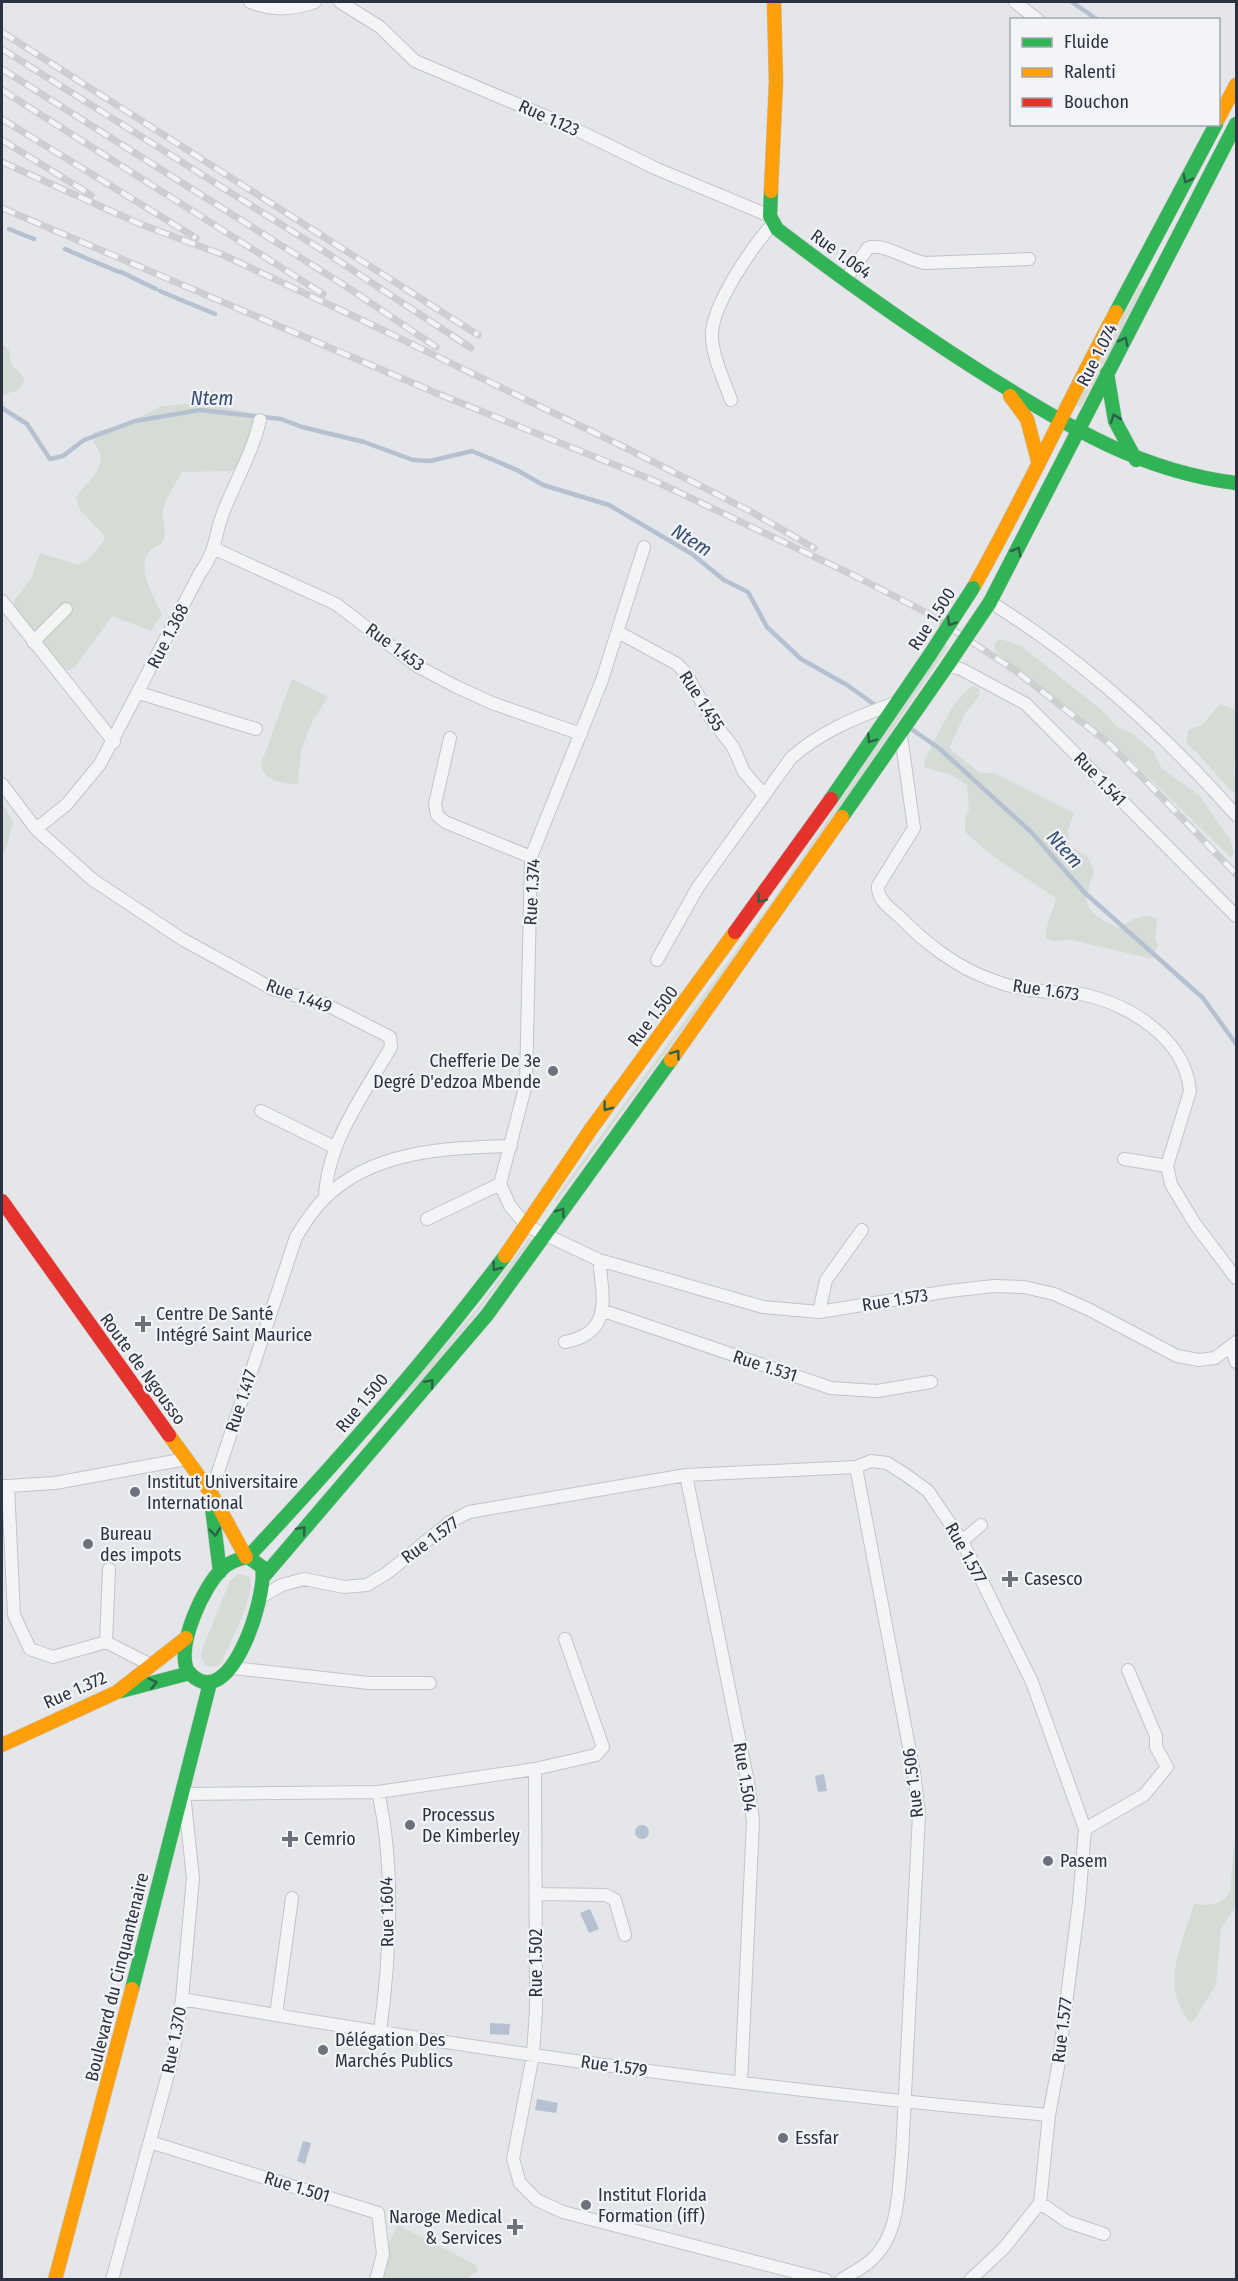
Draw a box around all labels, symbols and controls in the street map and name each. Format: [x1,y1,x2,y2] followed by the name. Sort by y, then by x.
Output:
[1010,18,1220,126] legend
[1064,31,1109,53] text: Fluide
[1064,61,1116,83] text: Ralenti
[1064,91,1129,113] text: Bouchon
[515,95,583,141] street label: Rue 1.123
[1183,173,1195,184] one-way arrow
[806,225,876,284] street label: Rue 1.064
[1072,320,1122,390] street label: Rue 1.074
[1117,337,1128,347] one-way arrow
[190,386,234,410] water label: Ntem
[1110,414,1123,424] one-way arrow
[667,518,717,562] water label: Ntem
[1010,546,1021,557] one-way arrow
[904,583,960,655] street label: Rue 1.500
[142,600,194,672] street label: Rue 1.368
[947,615,958,626] one-way arrow
[361,618,429,676] street label: Rue 1.453
[674,667,730,735] street label: Rue 1.455
[867,732,878,743] one-way arrow
[1069,747,1131,811] street label: Rue 1.541
[1042,825,1088,873] water label: Ntem
[519,858,545,926] street label: Rue 1.374
[757,893,768,904] one-way arrow
[263,974,335,1018] street label: Rue 1.449
[1011,974,1081,1006] street label: Rue 1.673
[623,981,683,1051] street label: Rue 1.500
[669,1049,680,1060] one-way arrow
[373,1050,541,1093] place label: Chefferie De 3e Degré D'edzoa Mbende
[546,1064,560,1078] marker: Chefferie De 3e Degré D'edzoa Mbende
[604,1100,615,1111] one-way arrow
[554,1207,565,1218] one-way arrow
[493,1260,504,1271] one-way arrow
[860,1284,930,1316] street label: Rue 1.573
[156,1303,312,1346] place label: Centre De Santé Intégré Saint Maurice
[95,1309,191,1429] street label: Route de Ngousso
[134,1315,152,1333] marker: Centre De Santé Intégré Saint Maurice
[730,1345,800,1387] street label: Rue 1.531
[221,1367,261,1435] street label: Rue 1.417
[331,1369,393,1437] street label: Rue 1.500
[422,1379,433,1390] one-way arrow
[147,1471,298,1514] place label: Institut Universitaire International
[128,1485,142,1499] marker: Institut Universitaire International
[397,1512,463,1568] street label: Rue 1.577
[940,1519,992,1587] street label: Rue 1.577
[100,1523,182,1566] place label: Bureau des impots
[295,1526,306,1537] one-way arrow
[208,1528,221,1537] one-way arrow
[81,1537,95,1551] marker: Bureau des impots
[1024,1568,1083,1590] place label: Casesco
[1001,1570,1019,1588] marker: Casesco
[40,1666,110,1714] street label: Rue 1.372
[148,1678,158,1691] one-way arrow
[729,1741,761,1813] street label: Rue 1.504
[898,1747,928,1819] street label: Rue 1.506
[422,1804,520,1847] place label: Processus De Kimberley
[403,1818,417,1832] marker: Processus De Kimberley
[304,1828,356,1850] place label: Cemrio
[281,1830,299,1848] marker: Cemrio
[1060,1850,1108,1872] place label: Pasem
[1041,1854,1055,1868] marker: Pasem
[80,1870,154,2084] street label: Boulevard du Cinquantenaire
[375,1877,399,1947] street label: Rue 1.604
[525,1929,547,1997] street label: Rue 1.502
[1047,1996,1077,2064] street label: Rue 1.577
[157,2005,191,2075] street label: Rue 1.370
[335,2029,453,2072] place label: Délégation Des Marchés Publics
[316,2043,330,2057] marker: Délégation Des Marchés Publics
[579,2050,649,2082] street label: Rue 1.579
[795,2127,839,2149] place label: Essfar
[776,2131,790,2145] marker: Essfar
[261,2167,333,2207] street label: Rue 1.501
[598,2184,707,2227] place label: Institut Florida Formation (iff)
[579,2198,593,2212] marker: Institut Florida Formation (iff)
[389,2206,502,2249] place label: Naroge Medical & Services
[506,2218,524,2236] marker: Naroge Medical & Services

